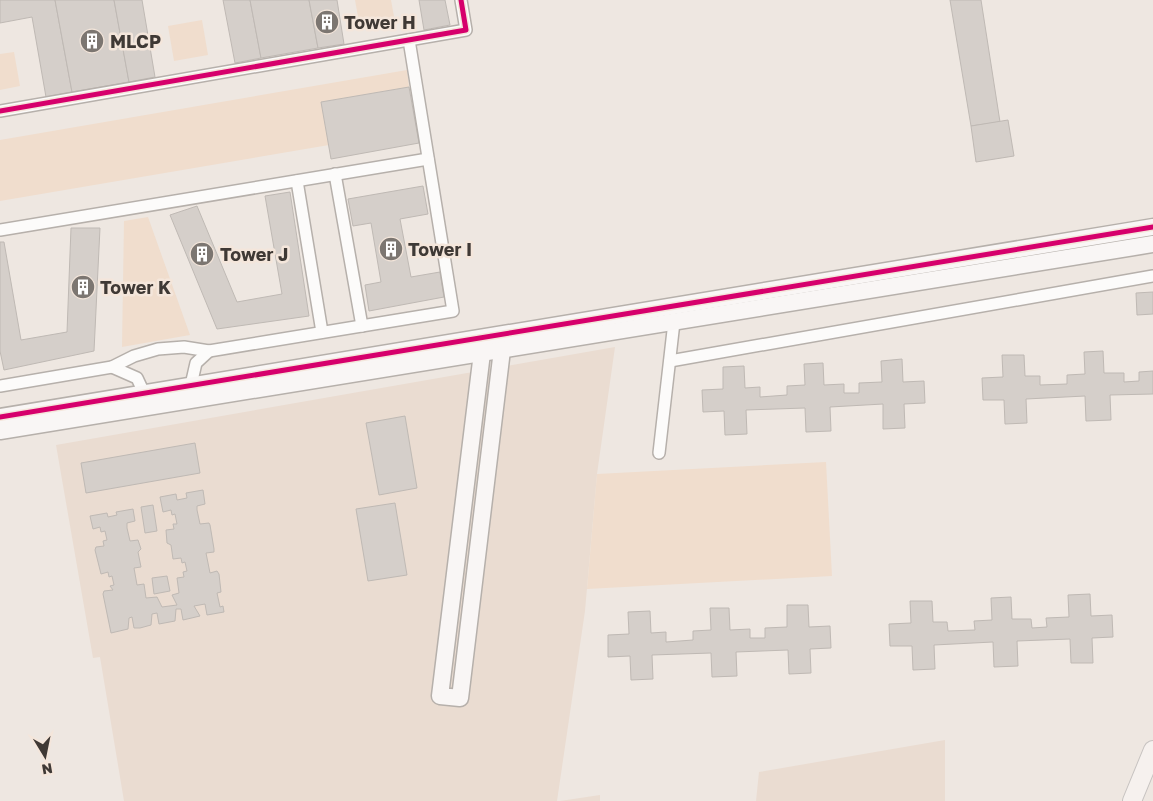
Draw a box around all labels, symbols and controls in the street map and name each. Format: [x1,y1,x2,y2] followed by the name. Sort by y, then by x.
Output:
[314,9,340,35] building icon: Tower H
[344,11,416,33] place label: Tower H
[79,28,105,54] building icon: MLCP
[110,30,161,52] place label: MLCP
[378,236,404,262] building icon: Tower I
[408,238,472,260] place label: Tower I
[189,241,215,267] building icon: Tower J
[220,243,288,265] place label: Tower J
[70,274,96,300] building icon: Tower K
[100,276,171,298] place label: Tower K
[20,731,70,781] north arrow
[41,760,54,779] text: N

